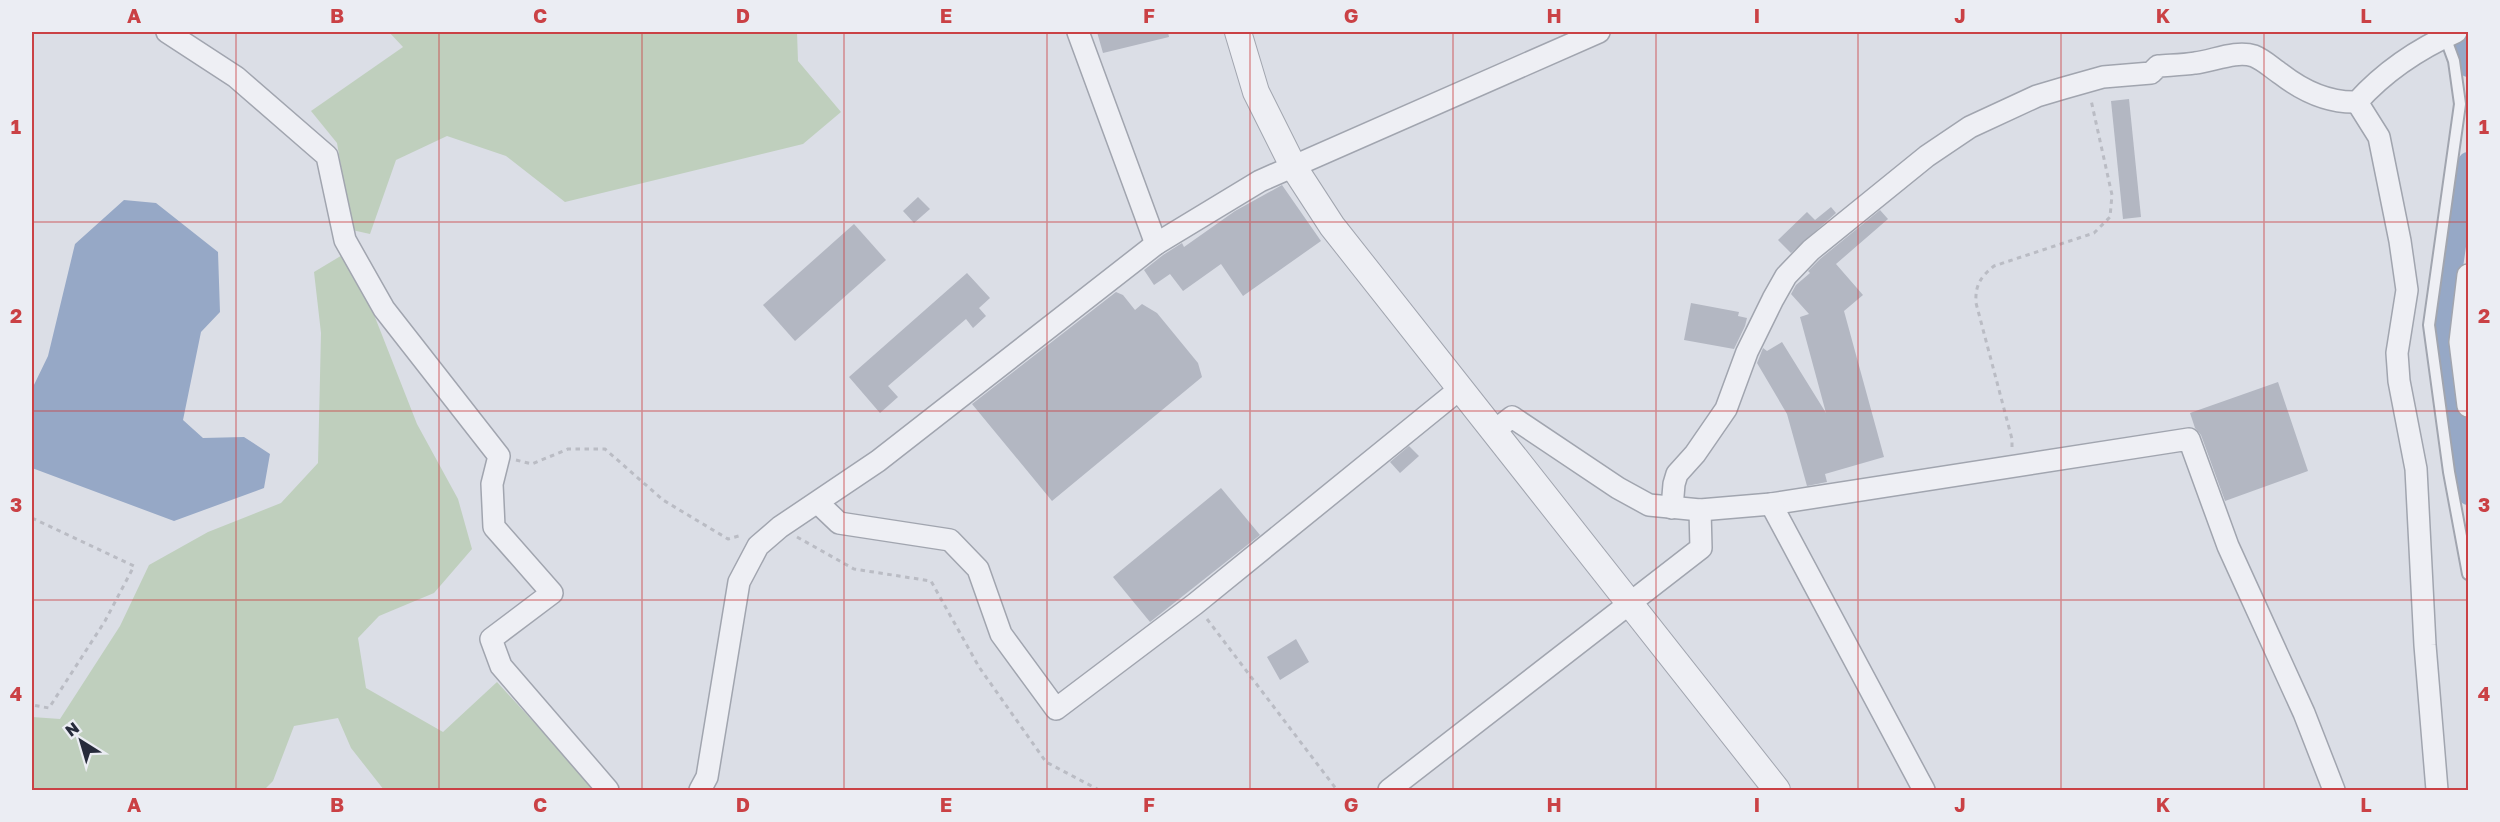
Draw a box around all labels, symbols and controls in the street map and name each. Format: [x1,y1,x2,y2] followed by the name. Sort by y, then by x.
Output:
[127,3,141,27] text: A
[330,3,344,27] text: B
[533,3,547,27] text: C
[736,3,750,27] text: D
[940,3,952,27] text: E
[1143,3,1155,27] text: F
[1344,3,1358,27] text: G
[1546,3,1562,27] text: H
[1754,3,1760,27] text: I
[1954,3,1966,27] text: J
[2156,3,2171,27] text: K
[2360,3,2372,27] text: L
[11,114,21,138] text: 1
[2479,114,2489,138] text: 1
[10,303,22,327] text: 2
[2478,303,2490,327] text: 2
[10,492,22,516] text: 3
[2478,492,2490,516] text: 3
[10,681,22,705] text: 4
[2478,681,2490,705] text: 4
[51,711,111,771] north arrow
[61,717,83,741] text: N
[127,792,141,816] text: A
[330,792,344,816] text: B
[533,792,547,816] text: C
[736,792,750,816] text: D
[940,792,952,816] text: E
[1143,792,1155,816] text: F
[1344,792,1358,816] text: G
[1546,792,1562,816] text: H
[1754,792,1760,816] text: I
[1954,792,1966,816] text: J
[2156,792,2171,816] text: K
[2360,792,2372,816] text: L

